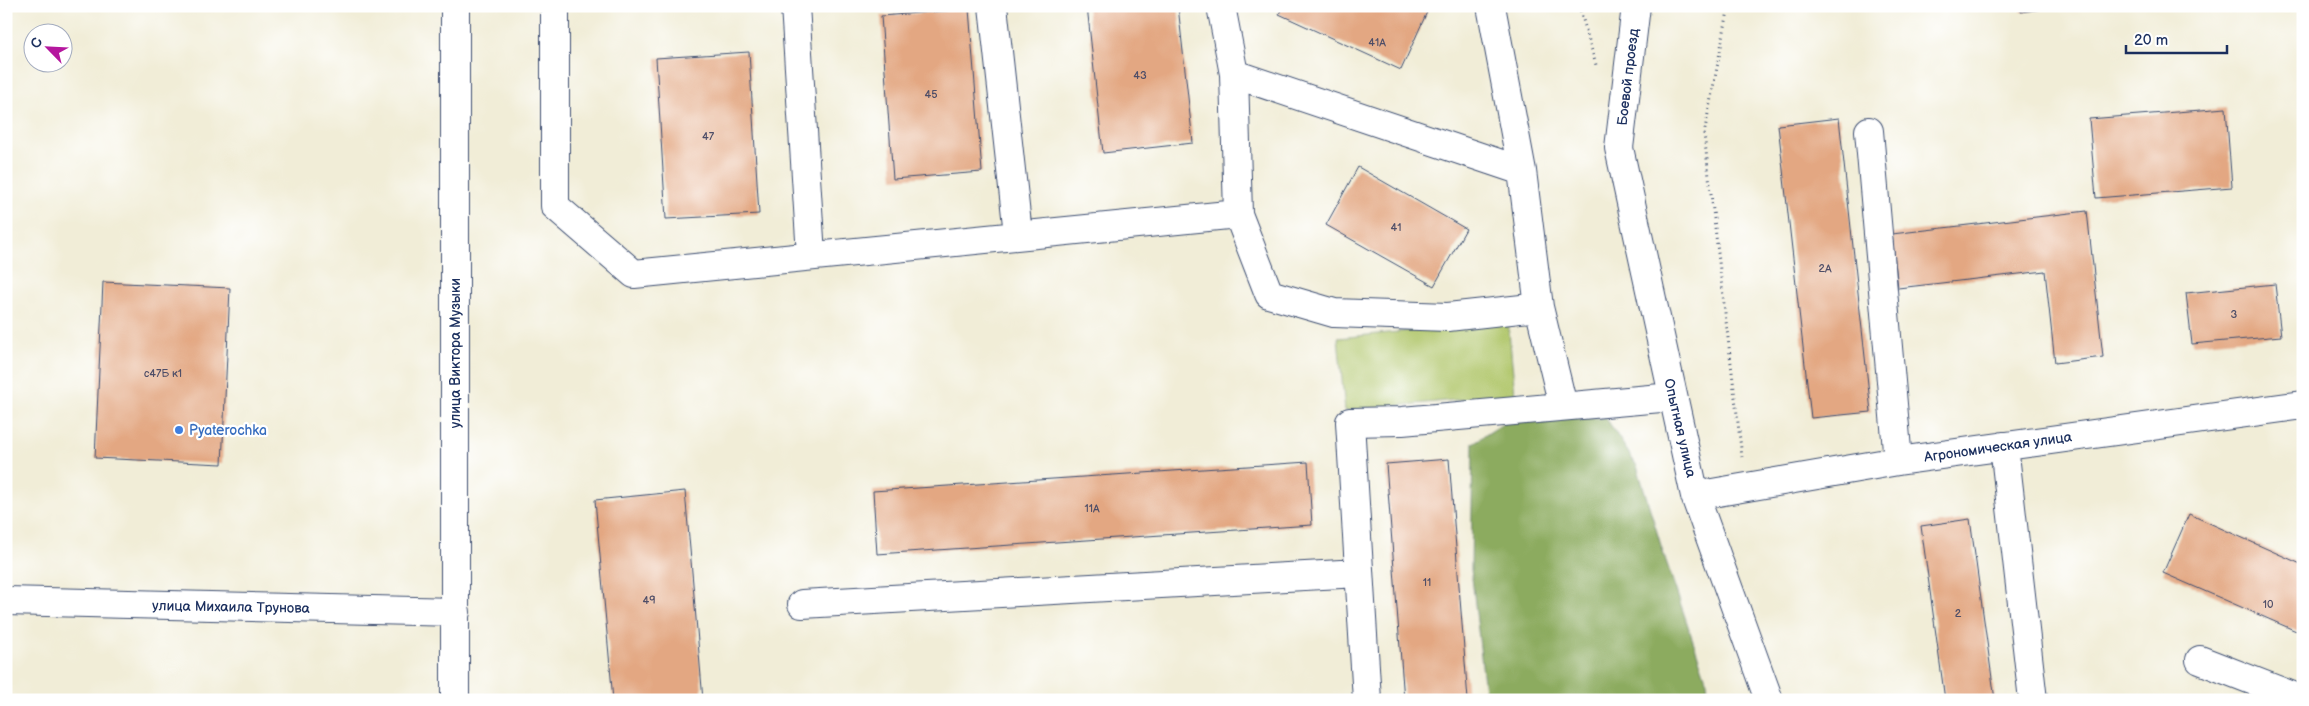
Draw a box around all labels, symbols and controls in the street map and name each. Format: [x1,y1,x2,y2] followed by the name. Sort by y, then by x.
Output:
[22,22,72,72] north arrow
[2126,22,2228,54] scale bar
[1614,27,1642,126] street label: Боевой проезд
[2134,31,2168,50] text: 20 m
[27,35,46,51] text: С
[1368,36,1386,49] house number: 41А
[1133,69,1147,82] house number: 43
[924,88,938,101] house number: 45
[702,130,715,143] house number: 47
[1391,221,1401,234] house number: 41
[1818,262,1832,275] house number: 2А
[447,278,464,428] street label: улица Виктора Музыки
[2231,308,2238,321] house number: 3
[144,367,182,380] house number: с47Б к1
[1660,377,1700,480] street label: Опытная улица
[189,422,267,439] place label: Pyaterochka
[173,424,185,436] marker: Pyaterochka
[1922,428,2074,466] street label: Агрономическая улица
[1084,502,1100,515] house number: 11А
[1423,576,1431,589] house number: 11
[642,594,656,607] house number: 49
[152,597,311,617] street label: улица Михаила Трунова
[2263,598,2274,611] house number: 10
[1955,607,1962,620] house number: 2

